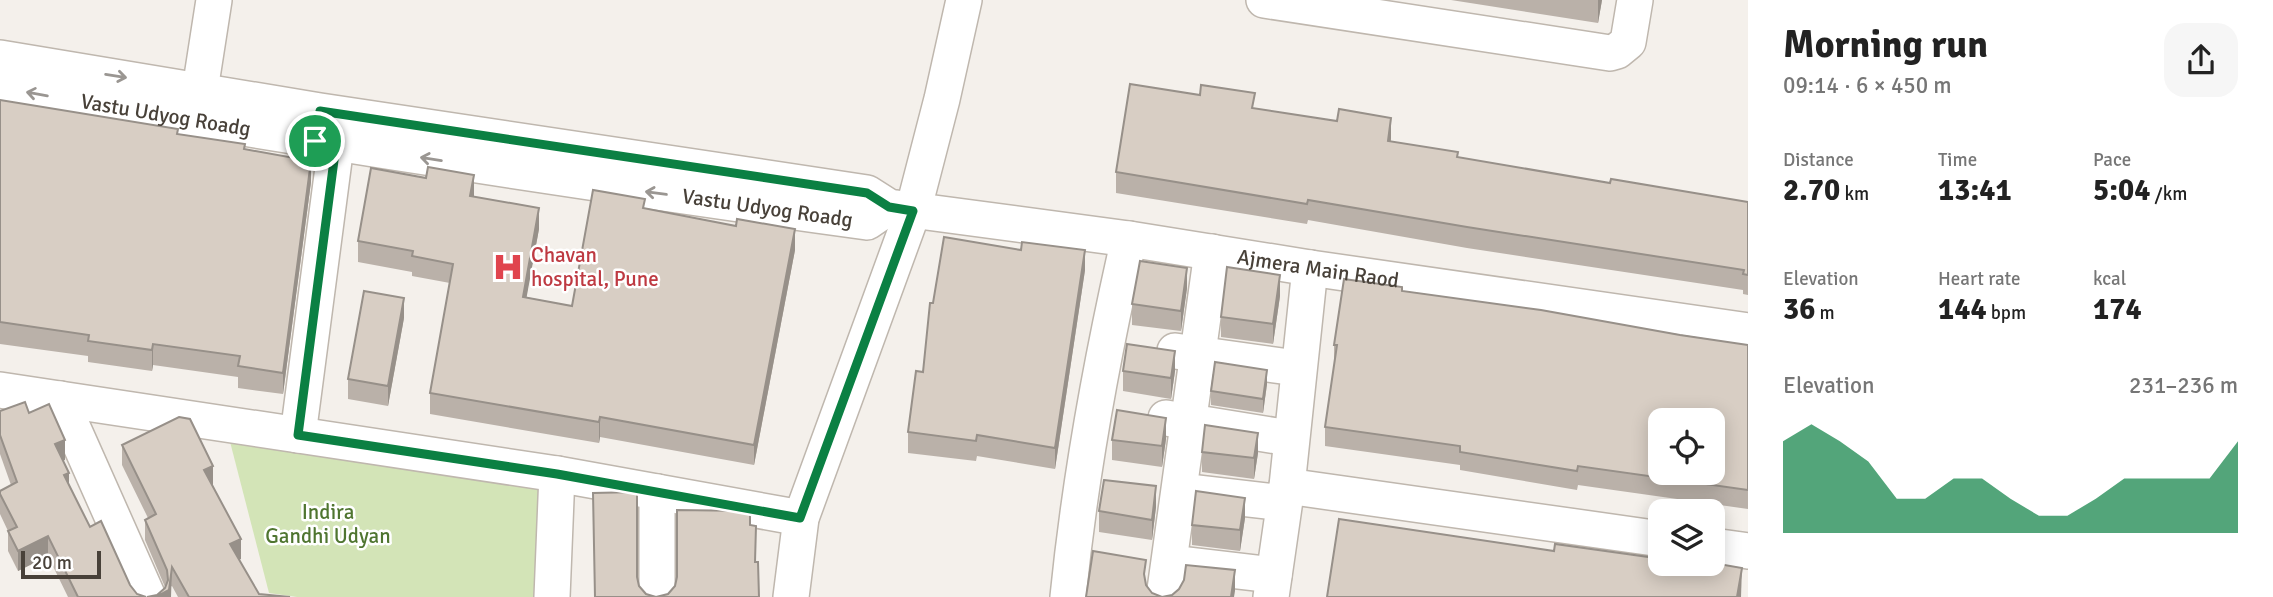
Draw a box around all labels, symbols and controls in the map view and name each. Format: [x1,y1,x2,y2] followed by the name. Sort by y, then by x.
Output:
[1783,21,1988,68] text: Morning run
[2164,23,2238,97] button: share
[104,70,127,83] one-way arrow
[1783,71,1952,100] text: 09:14 · 6 × 450 m
[26,87,49,100] one-way arrow
[79,88,253,142] street label: Vastu Udyog Roadg
[285,111,345,171] pin
[296,122,334,160] icon: arrive
[1783,148,1854,172] text: Distance
[1938,148,1977,172] text: Time
[2093,148,2131,172] text: Pace
[420,152,443,165] one-way arrow
[1783,172,1840,209] text: 2.70
[1938,172,2012,209] text: 13:41
[2093,172,2150,209] text: 5:04
[1840,182,1869,206] text: km
[2150,182,2187,206] text: /km
[680,183,854,233] street label: Vastu Udyog Roadg
[645,186,668,199] one-way arrow
[531,242,659,292] place label: Chavan hospital, Pune
[1235,244,1401,294] street label: Ajmera Main Raod
[491,250,525,284] hospital icon: Chavan hospital, Pune
[1783,267,1859,291] text: Elevation
[1938,267,2020,291] text: Heart rate
[2093,267,2126,291] text: kcal
[1783,291,1815,328] text: 36
[1938,291,1987,328] text: 144
[2093,291,2142,328] text: 174
[1815,301,1835,325] text: m
[1987,301,2026,325] text: bpm
[1783,371,1875,400] text: Elevation
[2129,371,2238,400] text: 231–236 m
[1648,408,1725,576] map controls
[1648,408,1725,485] button: locate
[265,499,391,549] park label: Indira Gandhi Udyan
[1648,499,1725,576] button: layers
[21,548,102,580] scale bar
[32,551,72,575] text: 20 m

